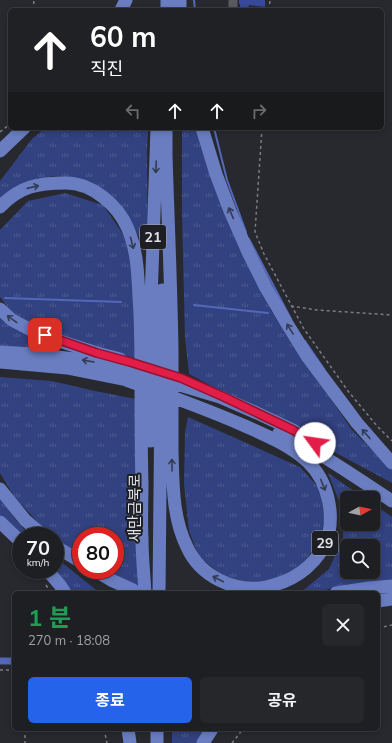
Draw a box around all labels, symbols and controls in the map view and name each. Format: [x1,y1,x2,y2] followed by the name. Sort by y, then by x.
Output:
[90,19,156,54] text: 60 m
[24,24,76,76] icon: ahead
[90,57,123,80] text: 직진
[122,100,144,122] icon: left
[164,100,186,122] icon: ahead
[206,100,228,122] icon: ahead
[248,100,270,122] icon: right
[152,160,159,173] one-way arrow
[26,182,39,190] one-way arrow
[226,208,234,220] one-way arrow
[140,225,166,249] road number: 21
[129,236,136,249] one-way arrow
[7,315,18,323] one-way arrow
[28,318,62,352] pin
[34,324,56,346] icon: arrive
[286,324,294,335] one-way arrow
[82,357,95,365] one-way arrow
[294,422,336,464] position arrow
[362,429,371,439] one-way arrow
[168,459,176,472] one-way arrow
[125,473,144,543] street label: 새만금북로
[320,478,328,490] one-way arrow
[340,491,380,531] north arrow
[340,491,380,579] map controls
[72,527,124,579] speed limit sign: 80
[312,531,338,555] road number: 29
[26,535,50,560] text: 70
[340,539,380,579] button: search
[27,556,49,569] text: km/h
[213,575,225,582] one-way arrow
[28,602,71,632] text: 1 분
[322,604,364,646] button: close
[28,632,110,648] text: 270 m · 18:08
[28,677,192,723] button: 종료
[200,677,364,723] button: 공유

